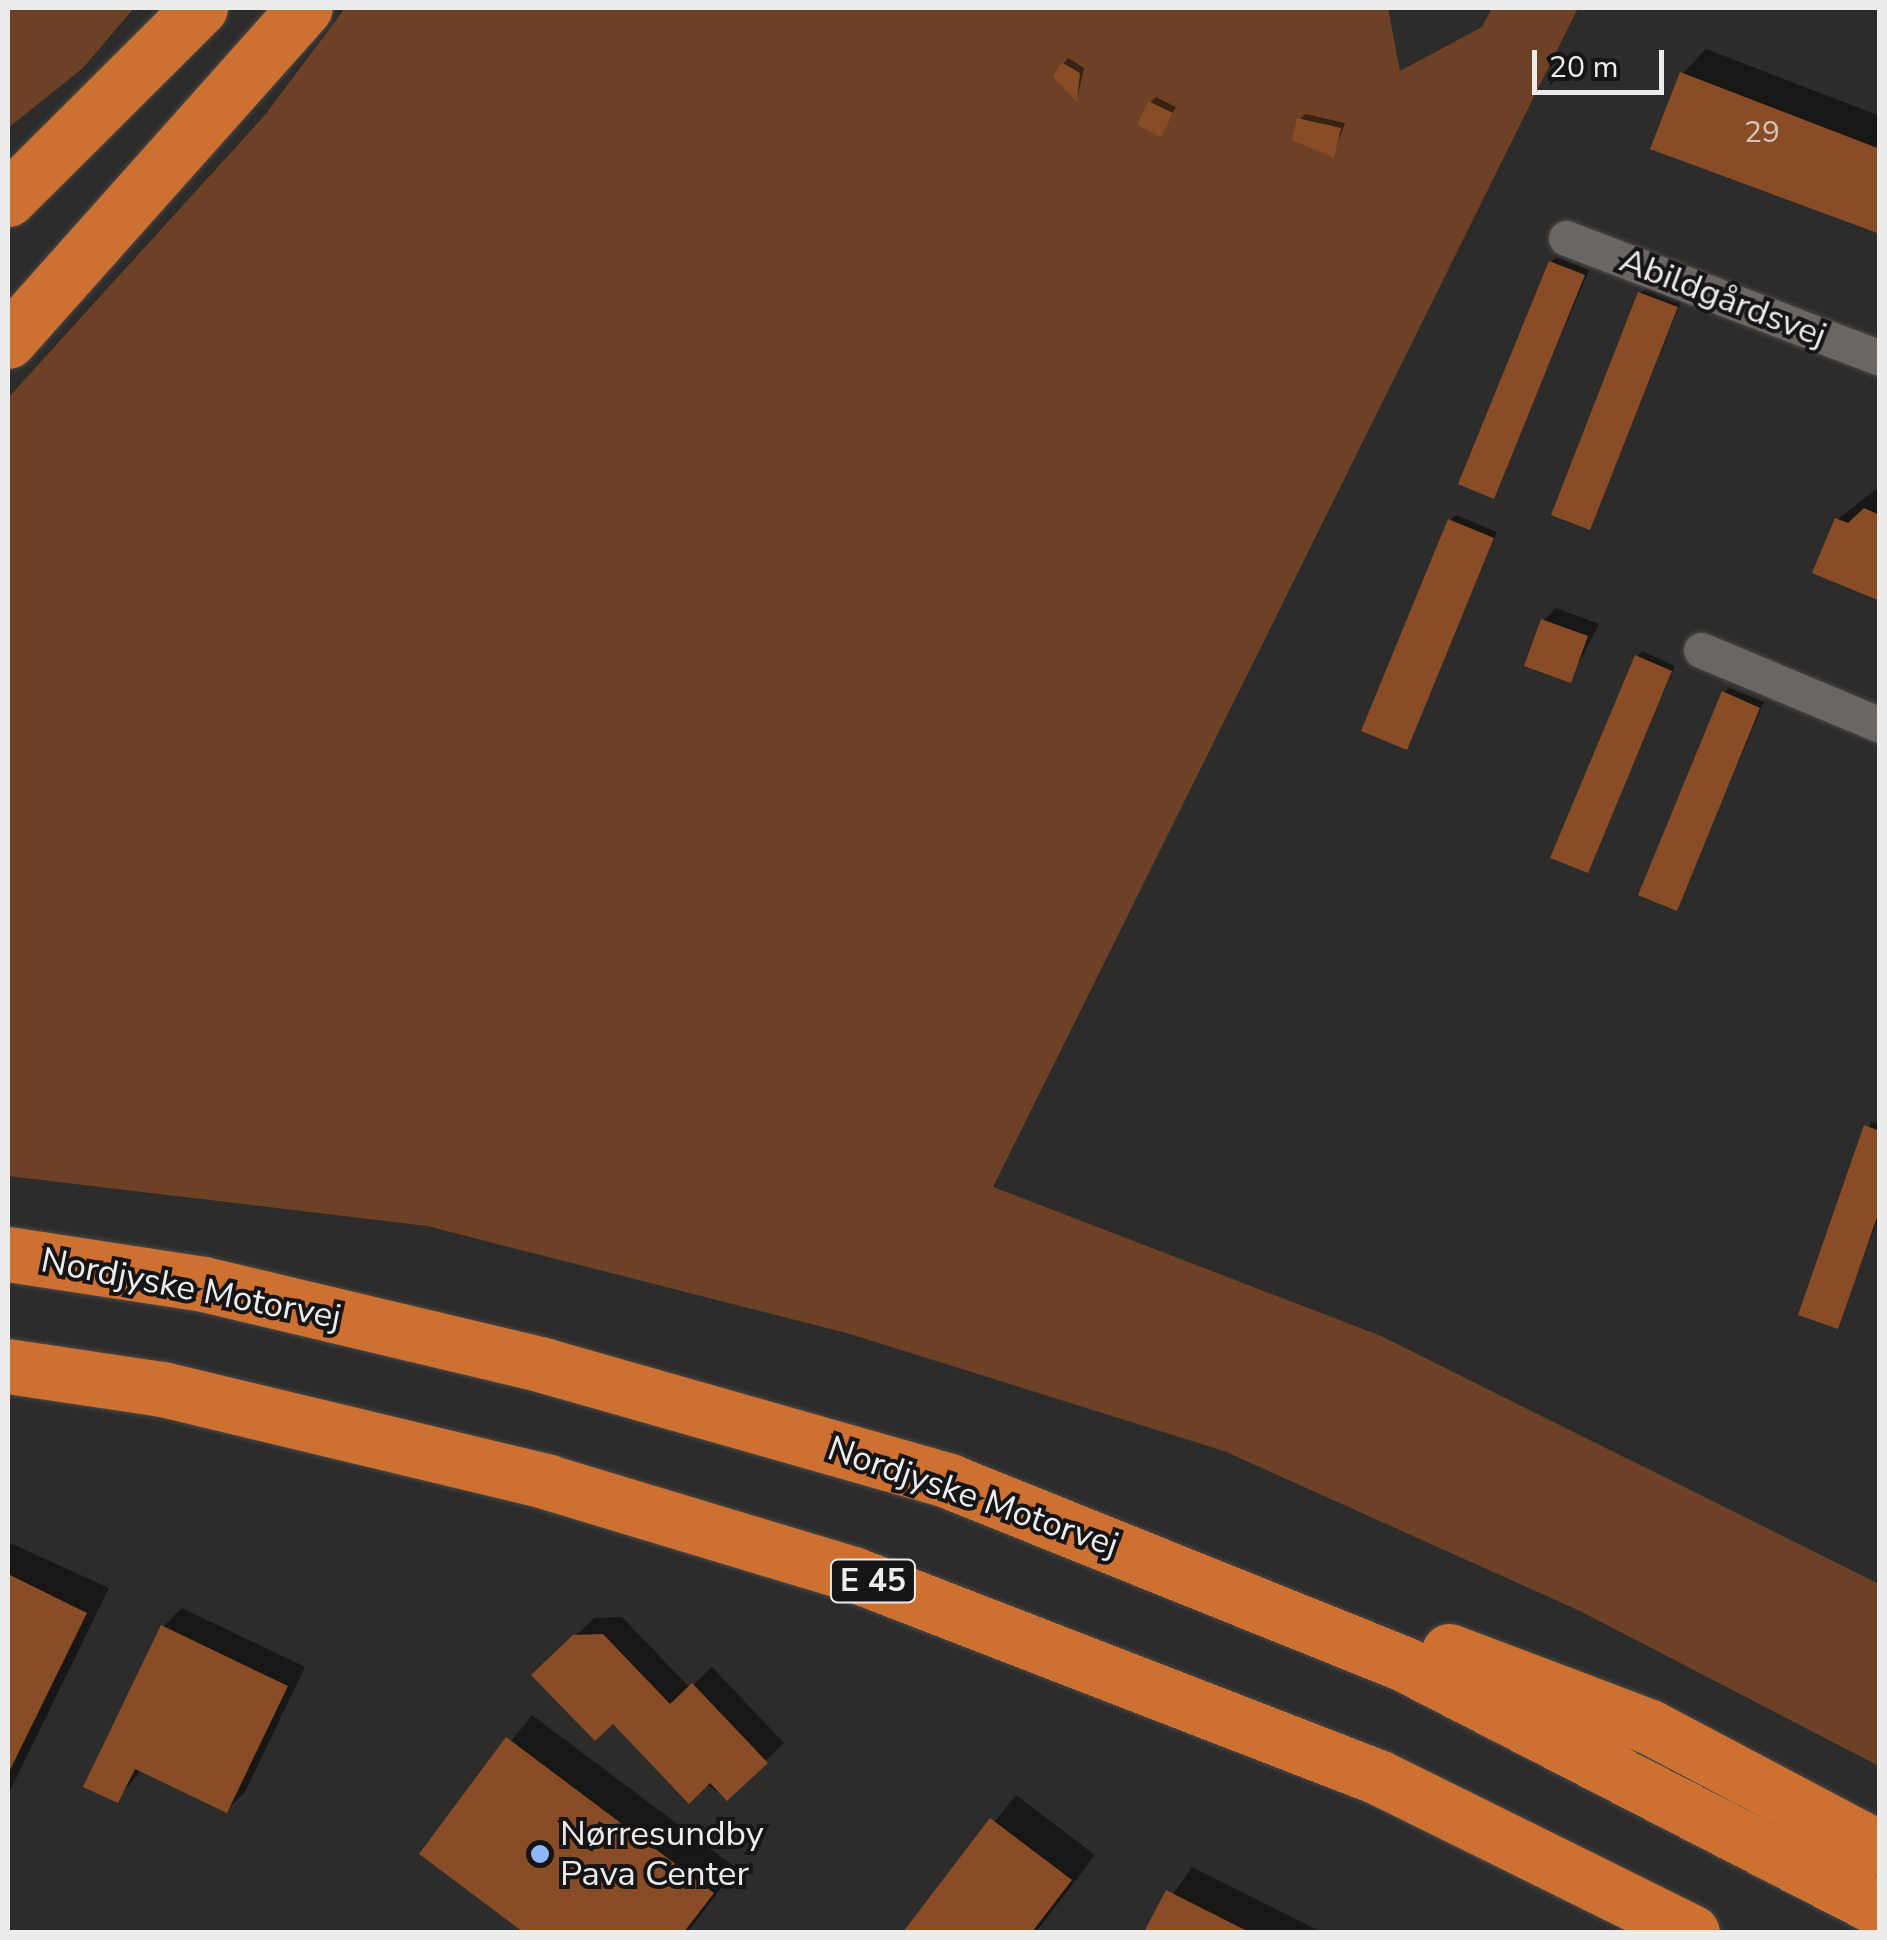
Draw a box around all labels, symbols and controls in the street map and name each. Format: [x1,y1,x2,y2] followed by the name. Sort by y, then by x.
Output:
[1537,30,1670,92] scale bar
[1549,47,1618,88] text: 20 m
[1744,115,1780,151] house number: 29
[1614,239,1832,357] street label: Abildgårdsvej
[38,1239,344,1339] street label: Nordjyske Motorvej
[822,1428,1124,1566] street label: Nordjyske Motorvej
[828,1554,918,1608] road number: E 45
[560,1813,764,1895] place label: Nørresundby Pava Center
[529,1843,551,1865] marker: Nørresundby Pava Center

